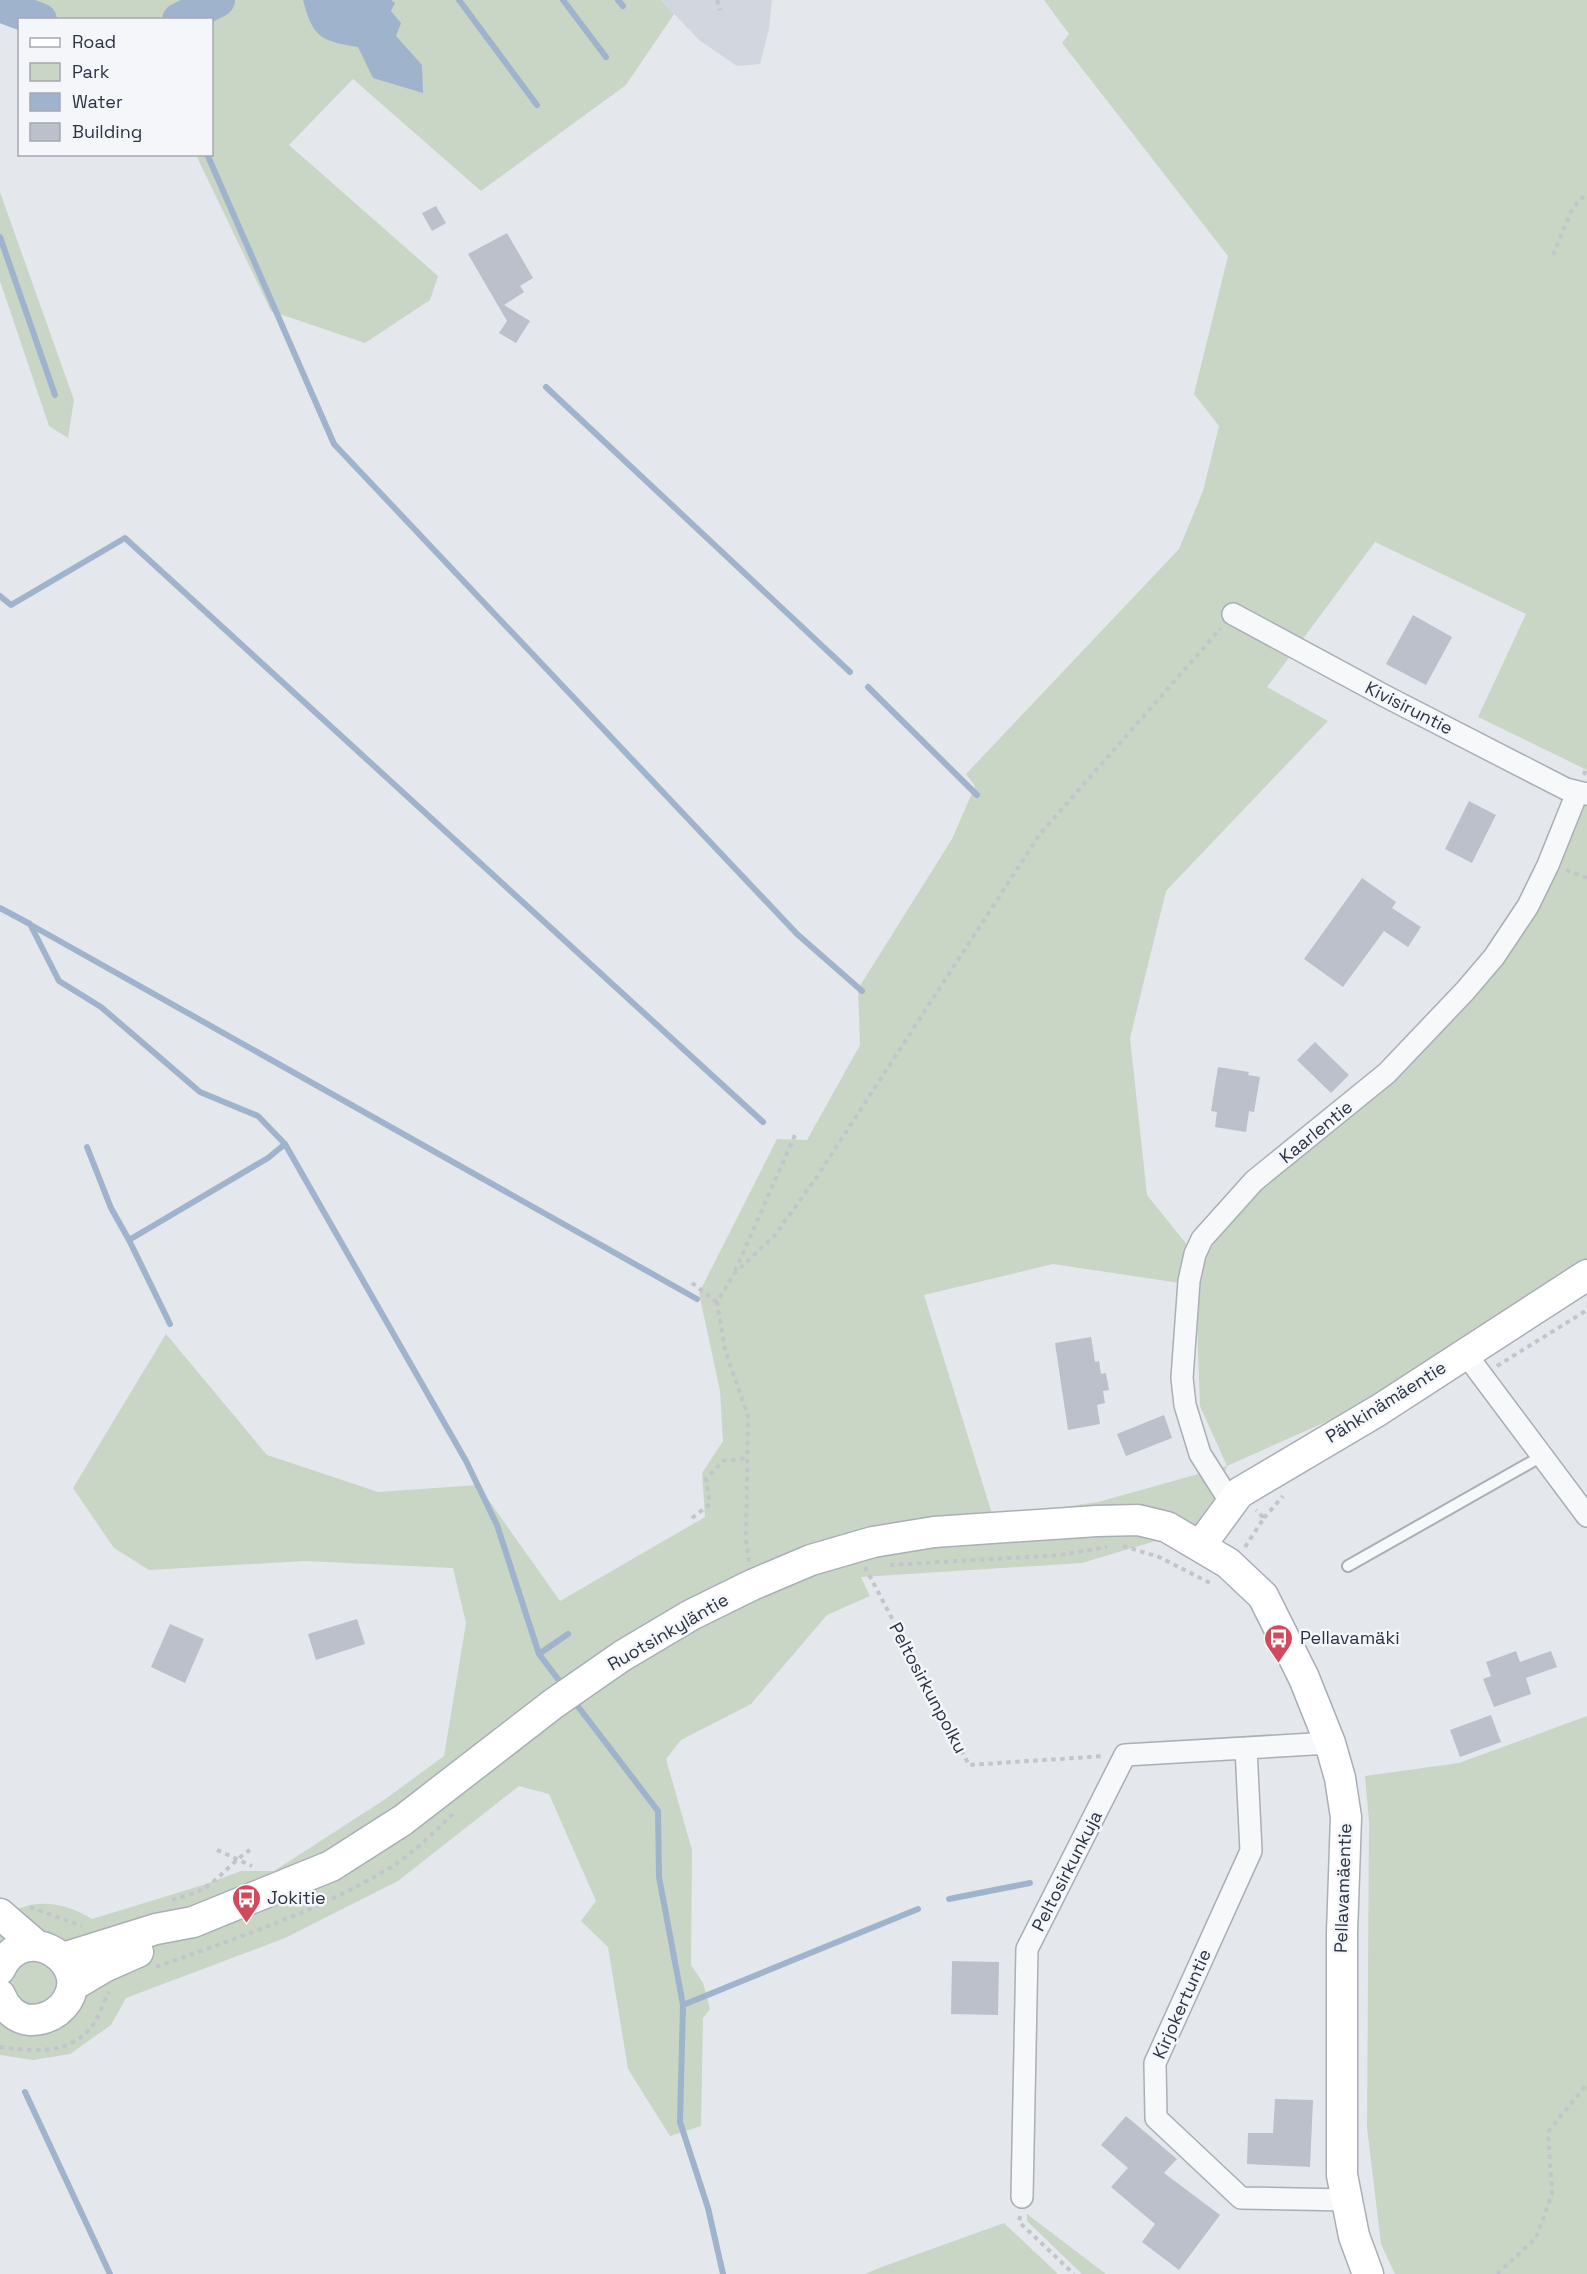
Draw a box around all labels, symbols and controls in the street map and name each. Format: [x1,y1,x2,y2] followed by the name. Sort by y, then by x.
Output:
[18,18,213,156] legend
[72,30,116,53] text: Road
[72,60,110,83] text: Park
[72,90,123,113] text: Water
[72,120,142,143] text: Building
[1362,676,1457,739] street label: Kivisiruntie
[1274,1095,1357,1168] street label: Kaarlentie
[1321,1355,1450,1448] street label: Pähkinämäentie
[603,1588,732,1676] street label: Ruotsinkyläntie
[884,1618,973,1757] street label: Peltosirkunpolku
[1263,1622,1295,1664] bus stop icon: Pellavamäki
[1300,1626,1400,1649] place label: Pellavamäki
[1026,1806,1107,1935] street label: Peltosirkunkuja
[1329,1823,1356,1953] street label: Pellavamäentie
[230,1882,262,1924] bus stop icon: Jokitie
[267,1886,326,1909] place label: Jokitie
[1147,1945,1216,2062] street label: Kirjokertuntie

